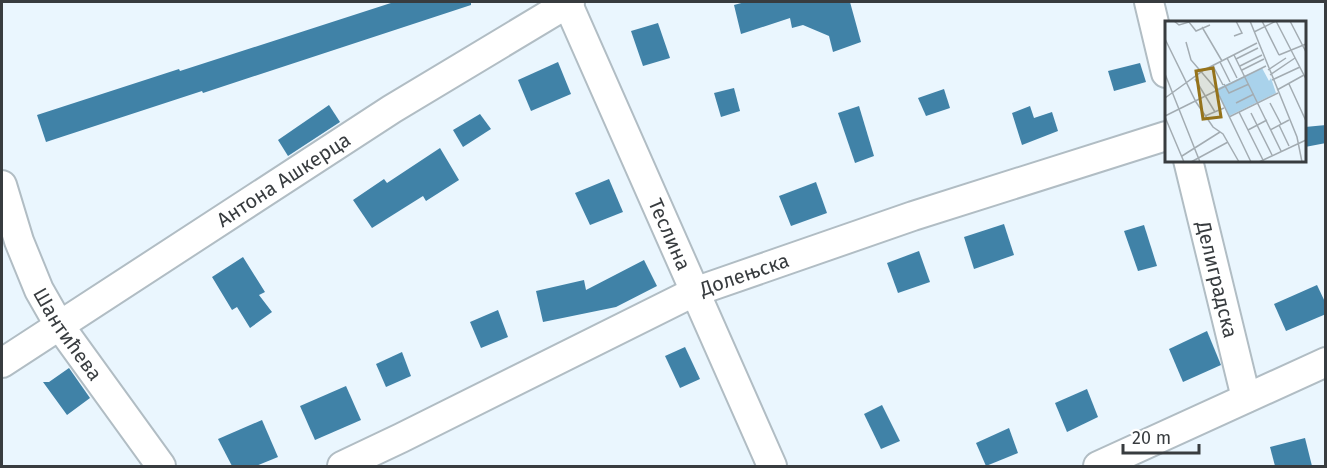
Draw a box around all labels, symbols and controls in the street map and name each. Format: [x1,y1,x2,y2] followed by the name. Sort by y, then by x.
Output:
[1165,21,1306,162] inset map
[212,127,355,232] street label: Антона Ашкерца
[643,195,696,274] street label: Теслина
[1191,218,1243,340] street label: Делиградска
[696,248,792,301] street label: Долењска
[28,283,107,385] street label: Шантићева
[1123,417,1200,455] scale bar
[1132,427,1171,449] text: 20 m

